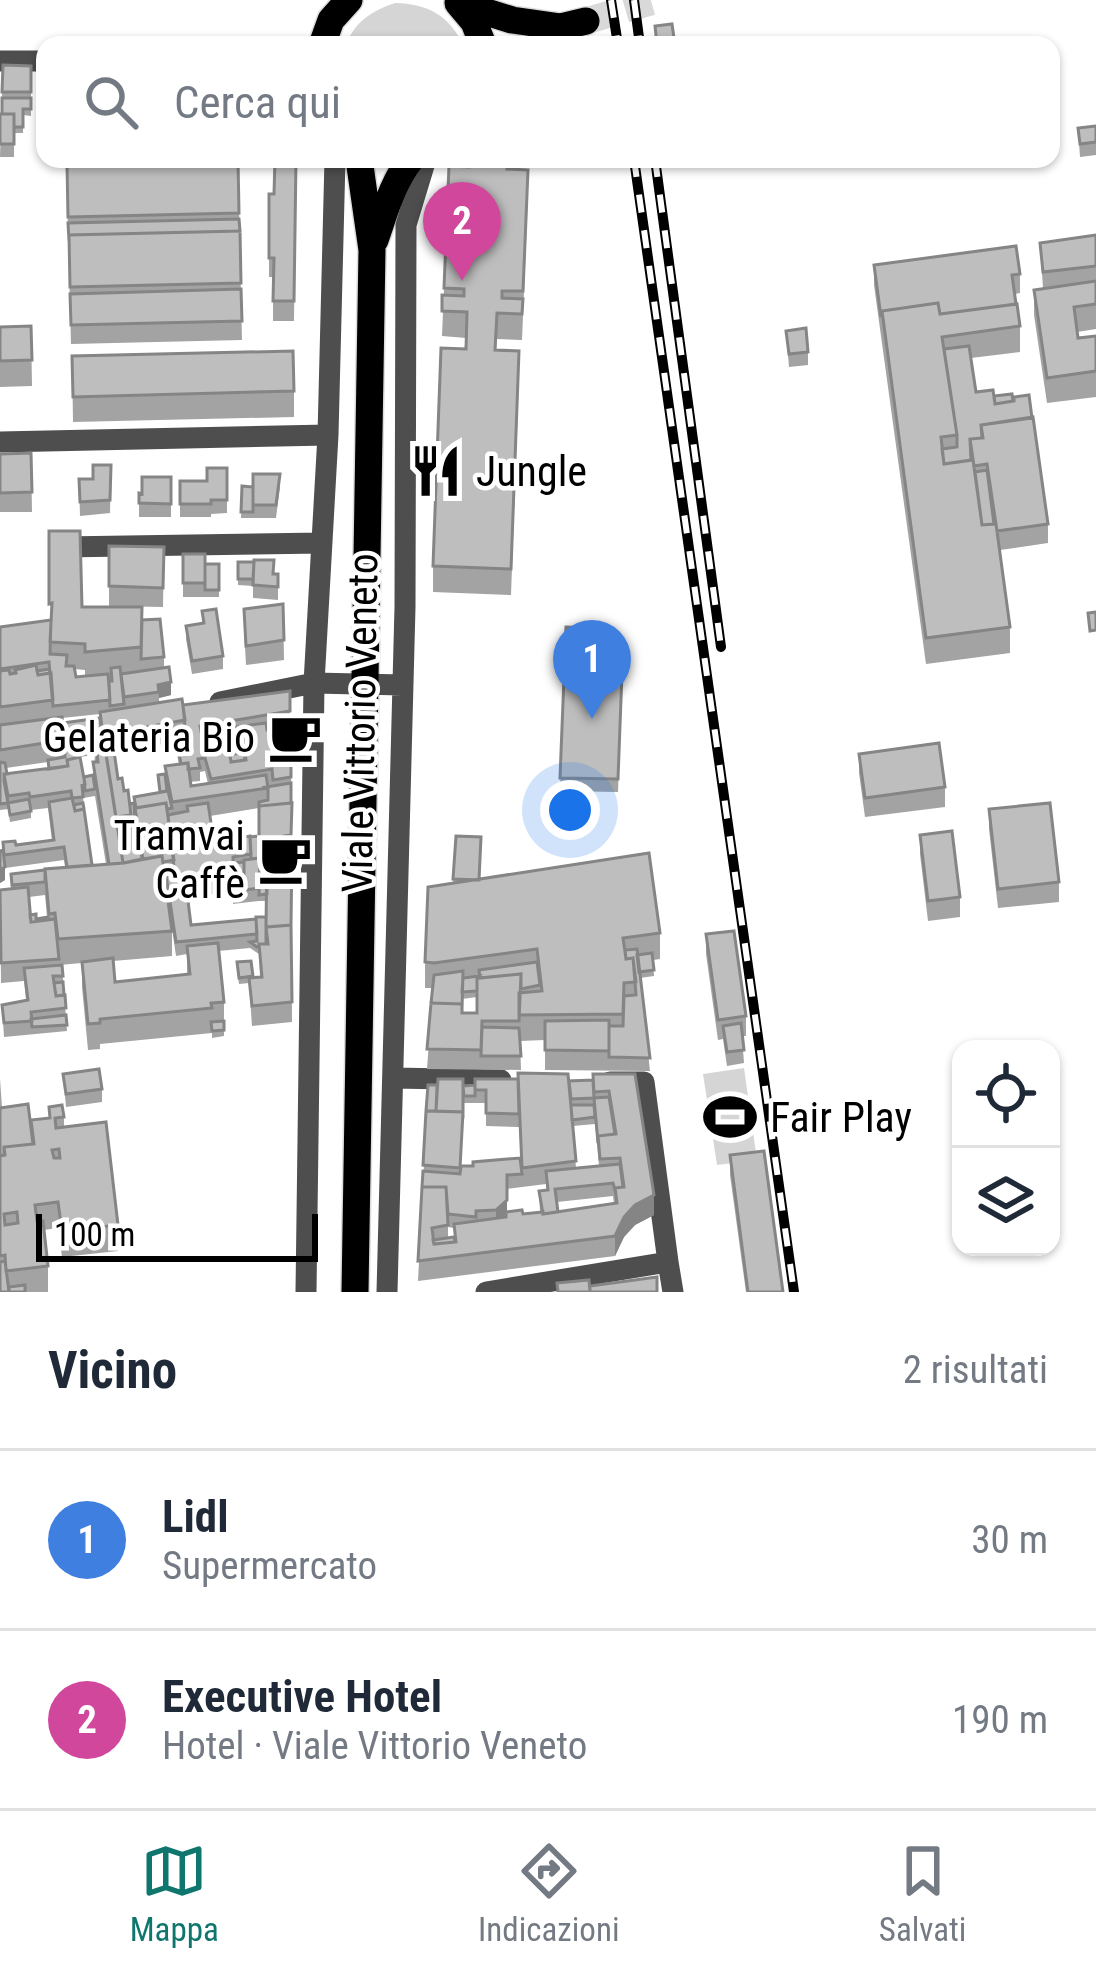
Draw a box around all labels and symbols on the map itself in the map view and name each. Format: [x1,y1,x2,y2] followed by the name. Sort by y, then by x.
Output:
[423,182,501,281] pin: 2
[407,442,465,500] restaurant icon: Jungle
[476,447,587,496] place label: Jungle
[333,553,387,893] street label: Viale Vittorio Veneto
[553,620,631,719] pin: 1
[266,708,324,766] cafe icon: Gelateria Bio
[43,713,255,762] place label: Gelateria Bio
[540,780,600,840] your location
[114,811,245,908] place label: Tramvai Caffè
[256,830,314,888] cafe icon: Tramvai Caffè
[701,1088,759,1146] sports icon: Fair Play
[770,1093,912,1142] place label: Fair Play
[36,1208,318,1261] scale bar

